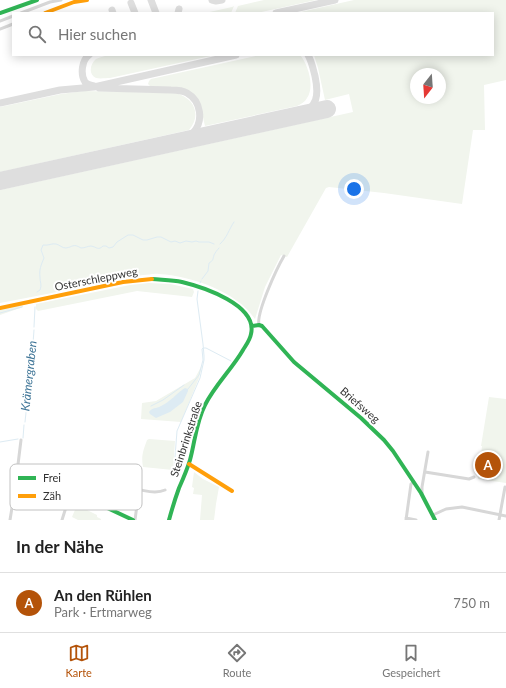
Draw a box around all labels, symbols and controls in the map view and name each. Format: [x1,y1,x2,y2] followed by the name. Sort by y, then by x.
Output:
[12,12,494,56] search box
[26,23,48,45] icon: search
[58,25,137,43] text: Hier suchen
[410,68,446,104] north arrow
[344,179,364,199] your location
[53,264,139,293] street label: Osterschleppweg
[17,340,40,412] water label: Krämergraben
[338,384,383,425] street label: Briefsweg
[167,399,204,478] street label: Steinbrinkstraße
[475,450,501,480] pin: A
[10,464,142,510] legend
[43,471,61,484] text: Frei
[43,489,61,502] text: Zäh
[16,536,104,557] text: In der Nähe
[54,586,152,604] text: An den Rühlen
[24,595,34,611] text: A
[453,595,490,611] text: 750 m
[54,604,152,620] text: Park · Ertmarweg
[65,642,92,679] tab: Karte
[223,642,251,679] tab: Route
[382,642,441,679] tab: Gespeichert

